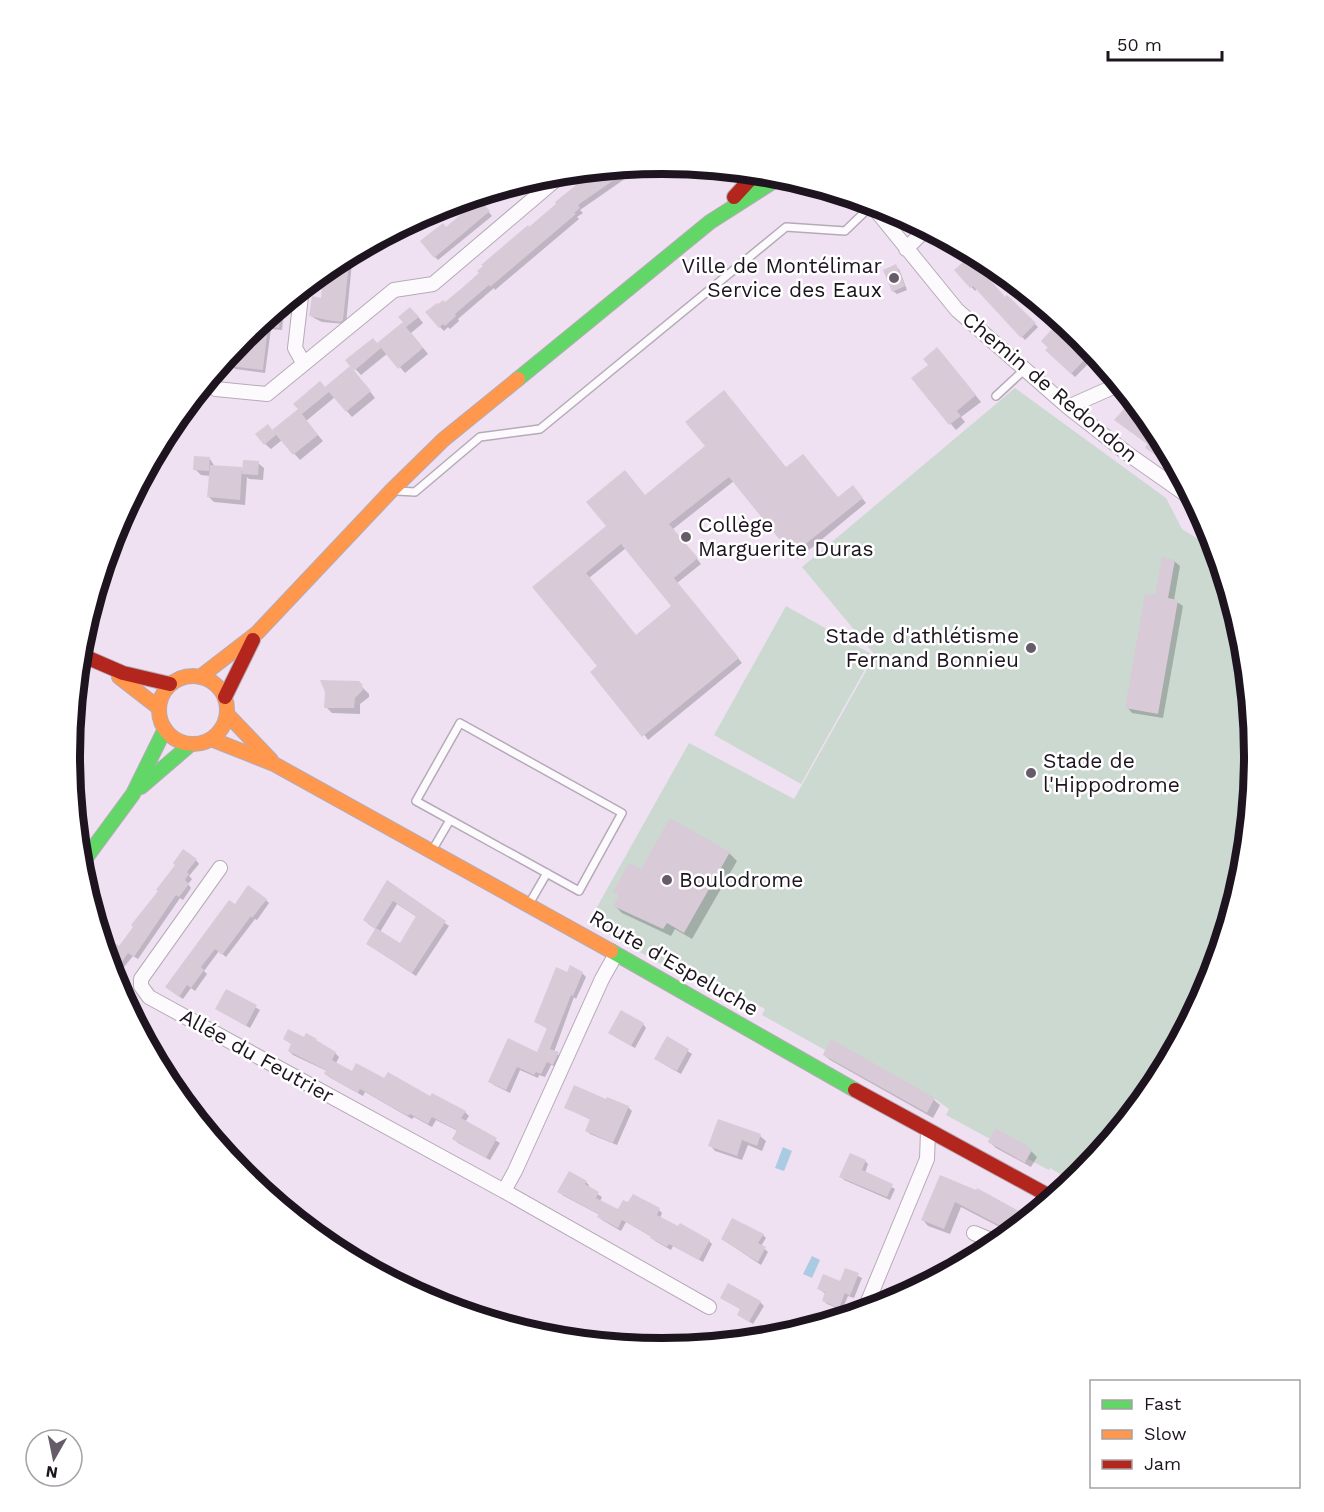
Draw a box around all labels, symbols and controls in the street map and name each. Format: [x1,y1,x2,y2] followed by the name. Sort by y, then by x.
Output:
[1108,24,1222,62] scale bar
[1117,34,1162,55] text: 50 m
[682,253,882,302] place label: Ville de Montélimar Service des Eaux
[887,271,901,285] marker: Ville de Montélimar Service des Eaux
[958,306,1143,467] street label: Chemin de Redondon
[698,512,874,561] place label: Collège Marguerite Duras
[679,530,693,544] marker: Collège Marguerite Duras
[826,623,1019,672] place label: Stade d'athlétisme Fernand Bonnieu
[1024,641,1038,655] marker: Stade d'athlétisme Fernand Bonnieu
[1043,748,1180,797] place label: Stade de l'Hippodrome
[1024,766,1038,780] marker: Stade de l'Hippodrome
[679,867,803,892] place label: Boulodrome
[660,873,674,887] marker: Boulodrome
[585,904,763,1021] street label: Route d'Espeluche
[176,1003,339,1108] street label: Allée du Feutrier
[1090,1380,1300,1488] legend
[1144,1393,1182,1414] text: Fast
[1144,1423,1187,1444] text: Slow
[24,1428,84,1488] north arrow
[1144,1453,1181,1474] text: Jam
[44,1462,59,1483] text: N

